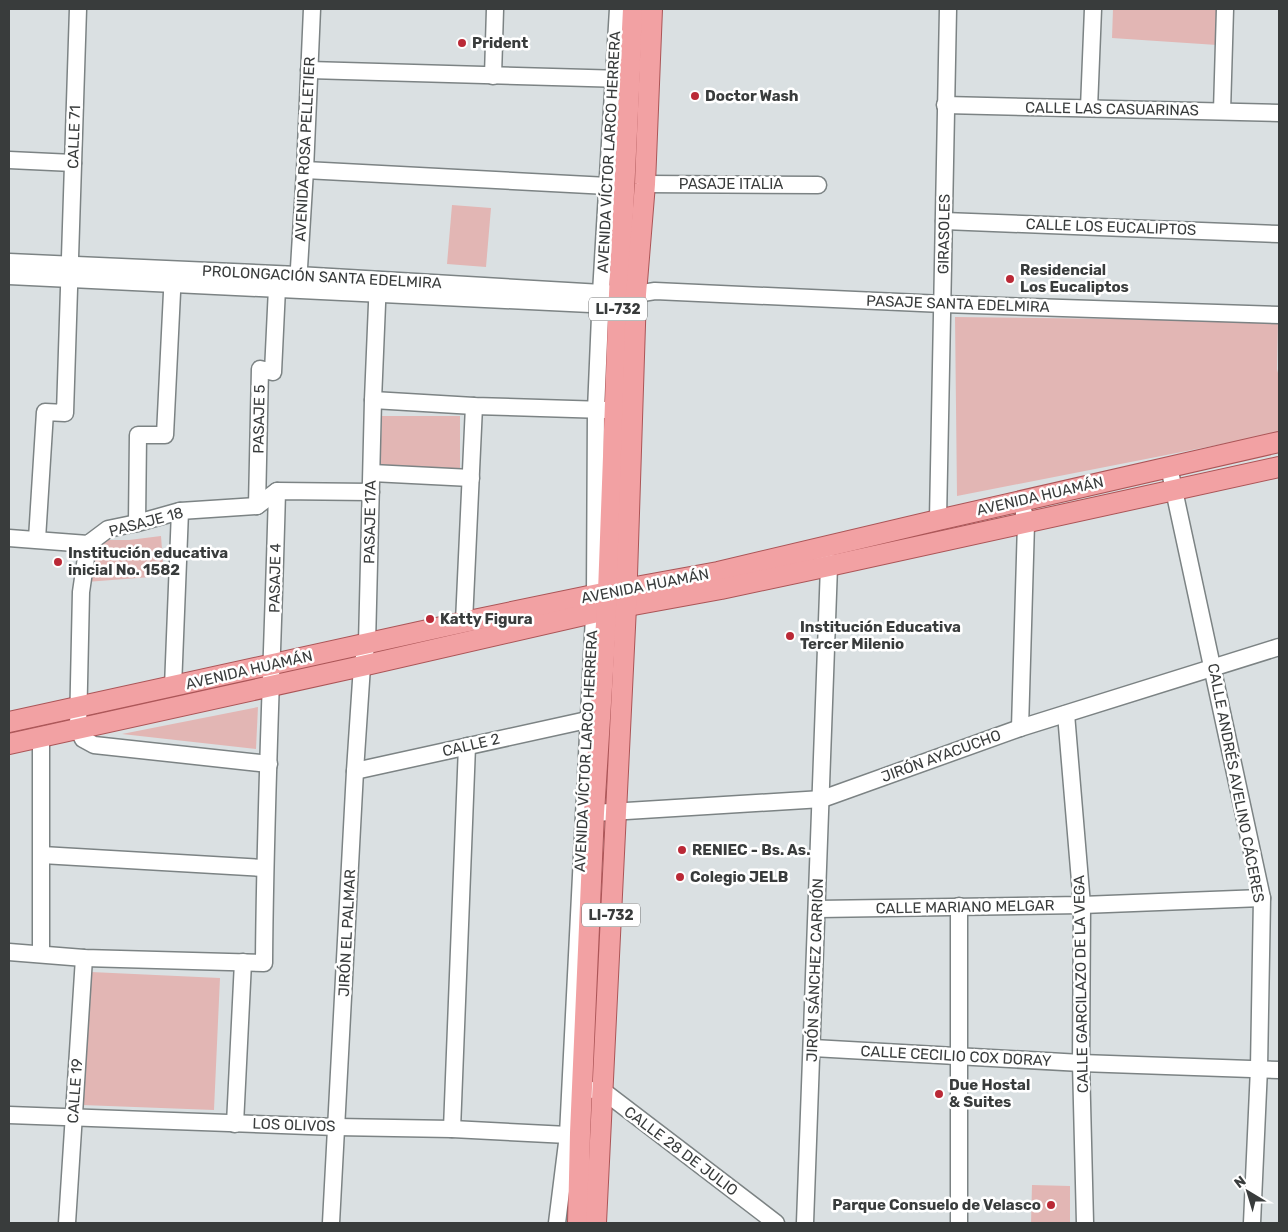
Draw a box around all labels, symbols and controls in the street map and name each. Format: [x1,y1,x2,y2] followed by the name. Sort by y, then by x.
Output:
[594,30,624,274] street label: AVENIDA VÍCTOR LARCO HERRERA
[472,34,528,52] place label: Prident
[456,37,468,49] marker: Prident
[291,56,319,242] street label: AVENIDA ROSA PELLETIER
[705,87,799,105] place label: Doctor Wash
[689,90,701,102] marker: Doctor Wash
[1025,98,1199,120] street label: CALLE LAS CASUARINAS
[64,105,84,169] street label: CALLE 71
[679,175,783,193] street label: PASAJE ITALIA
[934,194,954,274] street label: GIRASOLES
[1025,215,1197,239] street label: CALLE LOS EUCALIPTOS
[1020,261,1129,296] place label: Residencial Los Eucaliptos
[202,262,442,292] street label: PROLONGACIÓN SANTA EDELMIRA
[1004,273,1016,285] marker: Residencial Los Eucaliptos
[866,292,1050,316] street label: PASAJE SANTA EDELMIRA
[589,298,647,320] road number: LI-732
[249,384,269,454] street label: PASAJE 5
[975,473,1105,519] street label: AVENIDA HUAMÁN
[360,480,380,564] street label: PASAJE 17A
[107,503,185,541] street label: PASAJE 18
[265,543,285,613] street label: PASAJE 4
[68,544,228,579] place label: Institución educativa inicial No. 1582
[52,556,64,568] marker: Institución educativa inicial No. 1582
[580,565,710,607] street label: AVENIDA HUAMÁN
[440,610,533,628] place label: Katty Figura
[424,613,436,625] marker: Katty Figura
[800,618,961,653] place label: Institución Educativa Tercer Milenio
[571,629,601,873] street label: AVENIDA VÍCTOR LARCO HERRERA
[784,630,796,642] marker: Institución Educativa Tercer Milenio
[184,647,314,693] street label: AVENIDA HUAMÁN
[1204,662,1268,904] street label: CALLE ANDRÉS AVELINO CÁCERES
[879,726,1003,786] street label: JIRÓN AYACUCHO
[441,730,502,760] street label: CALLE 2
[692,841,810,859] place label: RENIEC - Bs. As.
[676,844,688,856] marker: RENIEC - Bs. As.
[690,868,788,886] place label: Colegio JELB
[335,869,359,997] street label: JIRÓN EL PALMAR
[674,871,686,883] marker: Colegio JELB
[1070,875,1092,1093] street label: CALLE GARCILAZO DE LA VEGA
[803,878,827,1062] street label: JIRÓN SÁNCHEZ CARRIÓN
[875,896,1055,918] street label: CALLE MARIANO MELGAR
[582,904,640,926] road number: LI-732
[860,1042,1052,1070] street label: CALLE CECILIO COX DORAY
[64,1058,86,1124] street label: CALLE 19
[949,1076,1030,1111] place label: Due Hostal & Suites
[933,1088,945,1100] marker: Due Hostal & Suites
[621,1102,741,1200] street label: CALLE 28 DE JULIO
[252,1115,336,1135] street label: LOS OLIVOS
[1223,1167,1273,1217] north arrow
[1231,1172,1250,1192] text: N
[832,1196,1041,1214] place label: Parque Consuelo de Velasco
[1045,1199,1057,1211] marker: Parque Consuelo de Velasco

